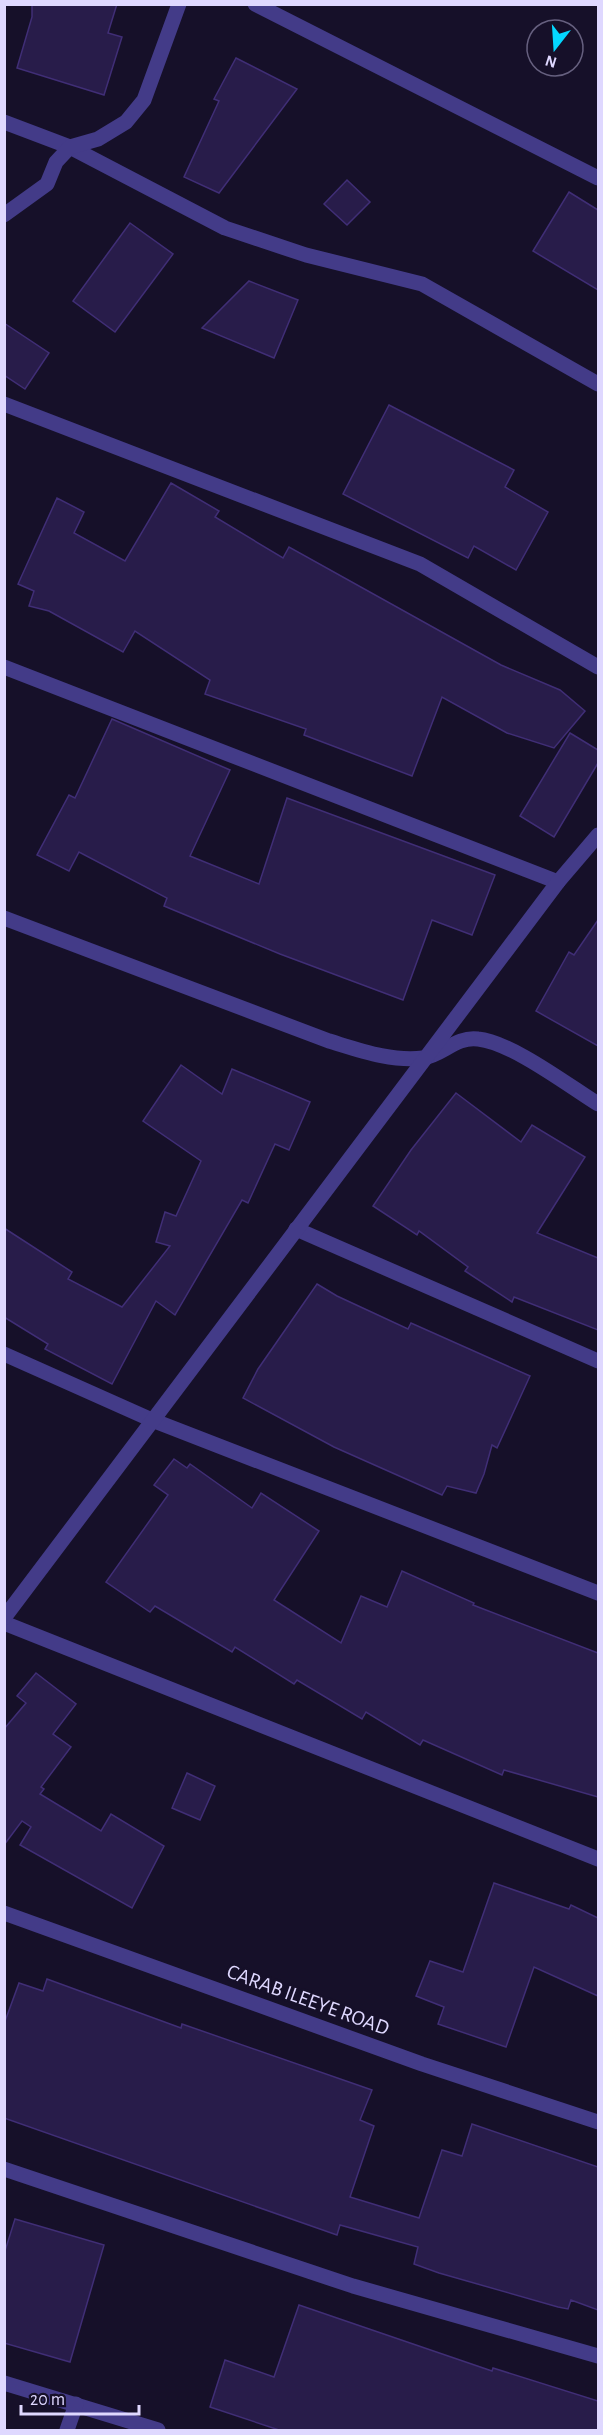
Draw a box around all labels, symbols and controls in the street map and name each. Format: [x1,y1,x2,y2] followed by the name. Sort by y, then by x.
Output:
[525,18,585,78] north arrow
[543,52,559,71] text: N
[224,1961,392,2039] street label: CARAB ILEEYE ROAD
[21,2378,140,2416] scale bar
[30,2391,65,2409] text: 20 m

